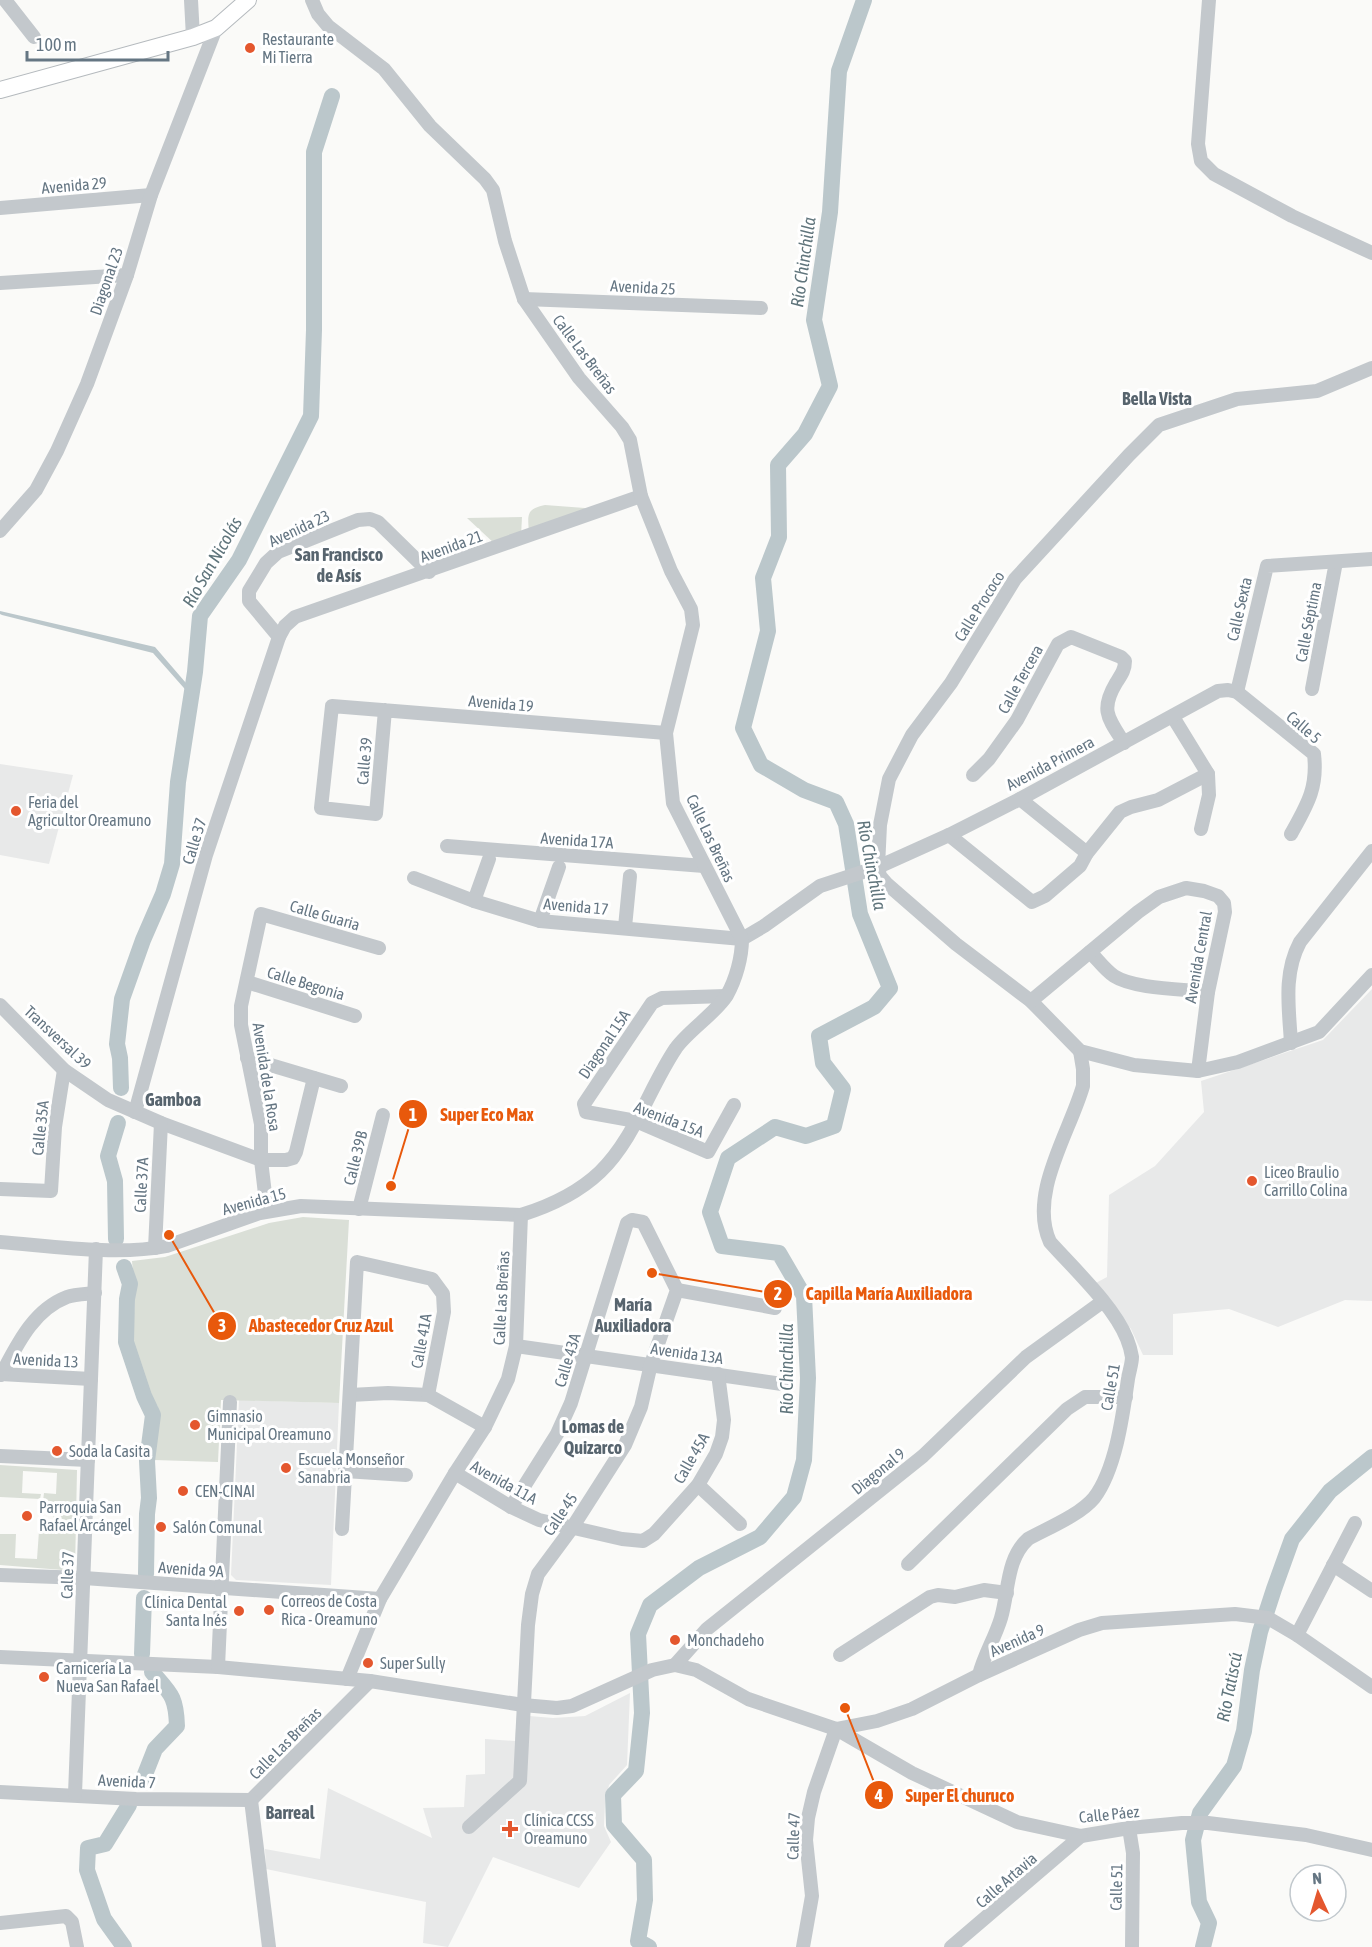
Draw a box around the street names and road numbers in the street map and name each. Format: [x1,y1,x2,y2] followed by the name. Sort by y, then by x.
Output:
[41,173,107,197] street label: Avenida 29
[86,245,127,318] street label: Diagonal 23
[610,276,676,298] street label: Avenida 25
[549,311,621,397] street label: Calle Las Breñas
[266,506,332,550] street label: Avenida 23
[417,526,485,566] street label: Avenida 21
[950,568,1008,644] street label: Calle Prococo
[1223,575,1255,643] street label: Calle Sexta
[1291,580,1326,664] street label: Calle Séptima
[994,642,1046,716] street label: Calle Tercera
[468,691,534,715] street label: Avenida 19
[1283,707,1325,747] street label: Calle 5
[1003,732,1097,794] street label: Avenida Primera
[353,737,375,785] street label: Calle 39
[683,791,739,885] street label: Calle Las Breñas
[178,816,210,866] street label: Calle 37
[540,828,614,852] street label: Avenida 17A
[543,894,609,918] street label: Avenida 17
[288,896,362,934] street label: Calle Guaria
[1181,909,1215,1004] street label: Avenida Central
[265,963,347,1004] street label: Calle Begonia
[21,1002,95,1072] street label: Transversal 39
[575,1006,634,1082] street label: Diagonal 15A
[250,1021,284,1133] street label: Avenida de la Rosa
[632,1098,706,1141] street label: Avenida 15A
[28,1099,52,1156] street label: Calle 35A
[340,1129,370,1187] street label: Calle 39B
[131,1157,151,1213] street label: Calle 37A
[220,1184,288,1218] street label: Avenida 15
[490,1250,512,1346] street label: Calle Las Breñas
[407,1312,435,1370] street label: Calle 41A
[550,1331,584,1389] street label: Calle 43A
[650,1339,725,1367] street label: Avenida 13A
[13,1349,79,1371] street label: Avenida 13
[1097,1362,1123,1412] street label: Calle 51
[669,1429,713,1486] street label: Calle 45A
[848,1444,909,1499] street label: Diagonal 9
[468,1456,540,1508] street label: Avenida 11A
[539,1489,581,1539] street label: Calle 45
[57,1551,77,1599] street label: Calle 37
[158,1558,224,1580] street label: Avenida 9A
[987,1620,1047,1660] street label: Avenida 9
[245,1703,325,1783] street label: Calle Las Breñas
[98,1771,156,1791] street label: Avenida 7
[1078,1802,1140,1826] street label: Calle Páez
[783,1812,803,1860] street label: Calle 47
[972,1849,1040,1911] street label: Calle Artavia
[1107,1863,1125,1911] street label: Calle 51

